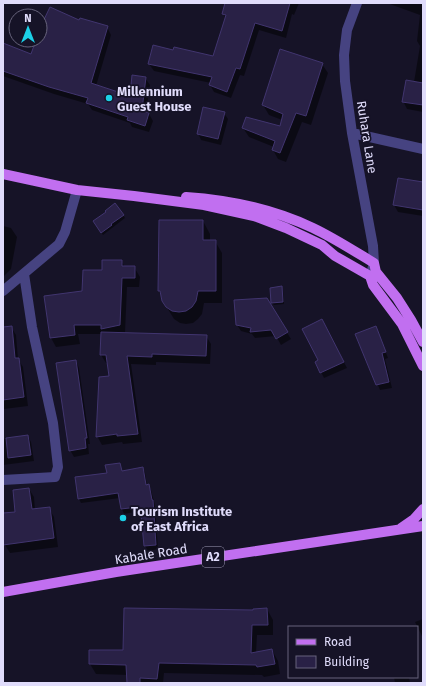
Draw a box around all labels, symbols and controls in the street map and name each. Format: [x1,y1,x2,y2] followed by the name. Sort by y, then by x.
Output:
[8,8,48,48] north arrow
[24,12,32,25] text: N
[117,84,192,114] place label: Millennium Guest House
[104,93,114,103] marker: Millennium Guest House
[354,100,380,174] street label: Ruhara Lane
[131,504,232,534] place label: Tourism Institute of East Africa
[118,513,128,523] marker: Tourism Institute of East Africa
[114,541,188,567] street label: Kabale Road
[202,547,224,567] road number: A2
[288,626,418,678] legend
[324,635,352,649] text: Road
[324,655,370,669] text: Building

